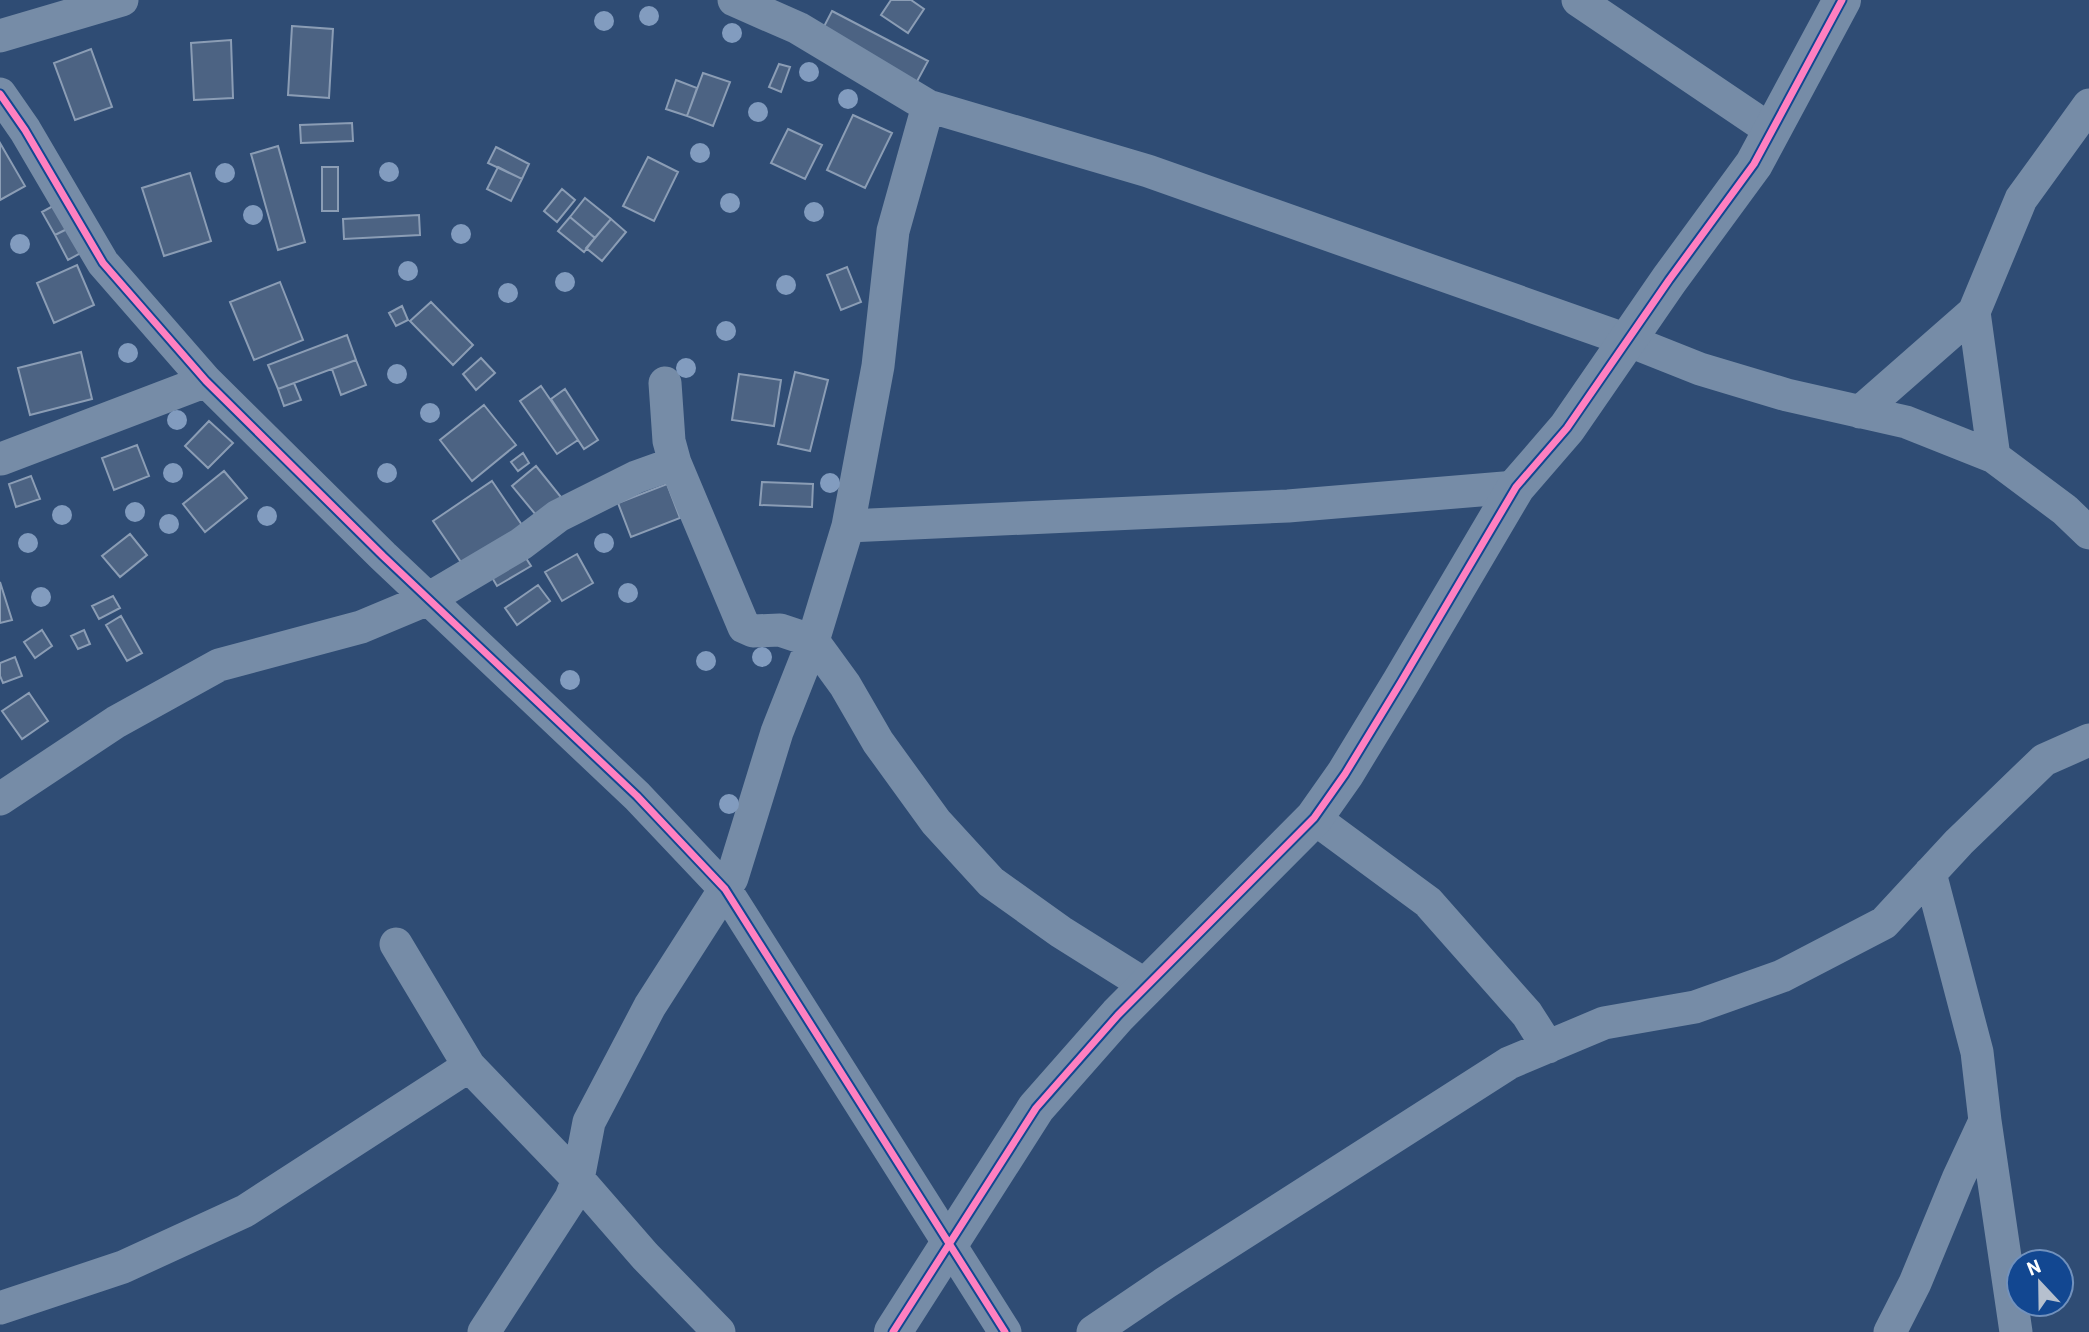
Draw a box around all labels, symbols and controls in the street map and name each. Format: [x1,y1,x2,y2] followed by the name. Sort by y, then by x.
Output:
[2005,1248,2075,1318] north arrow
[2023,1254,2044,1280] text: N

